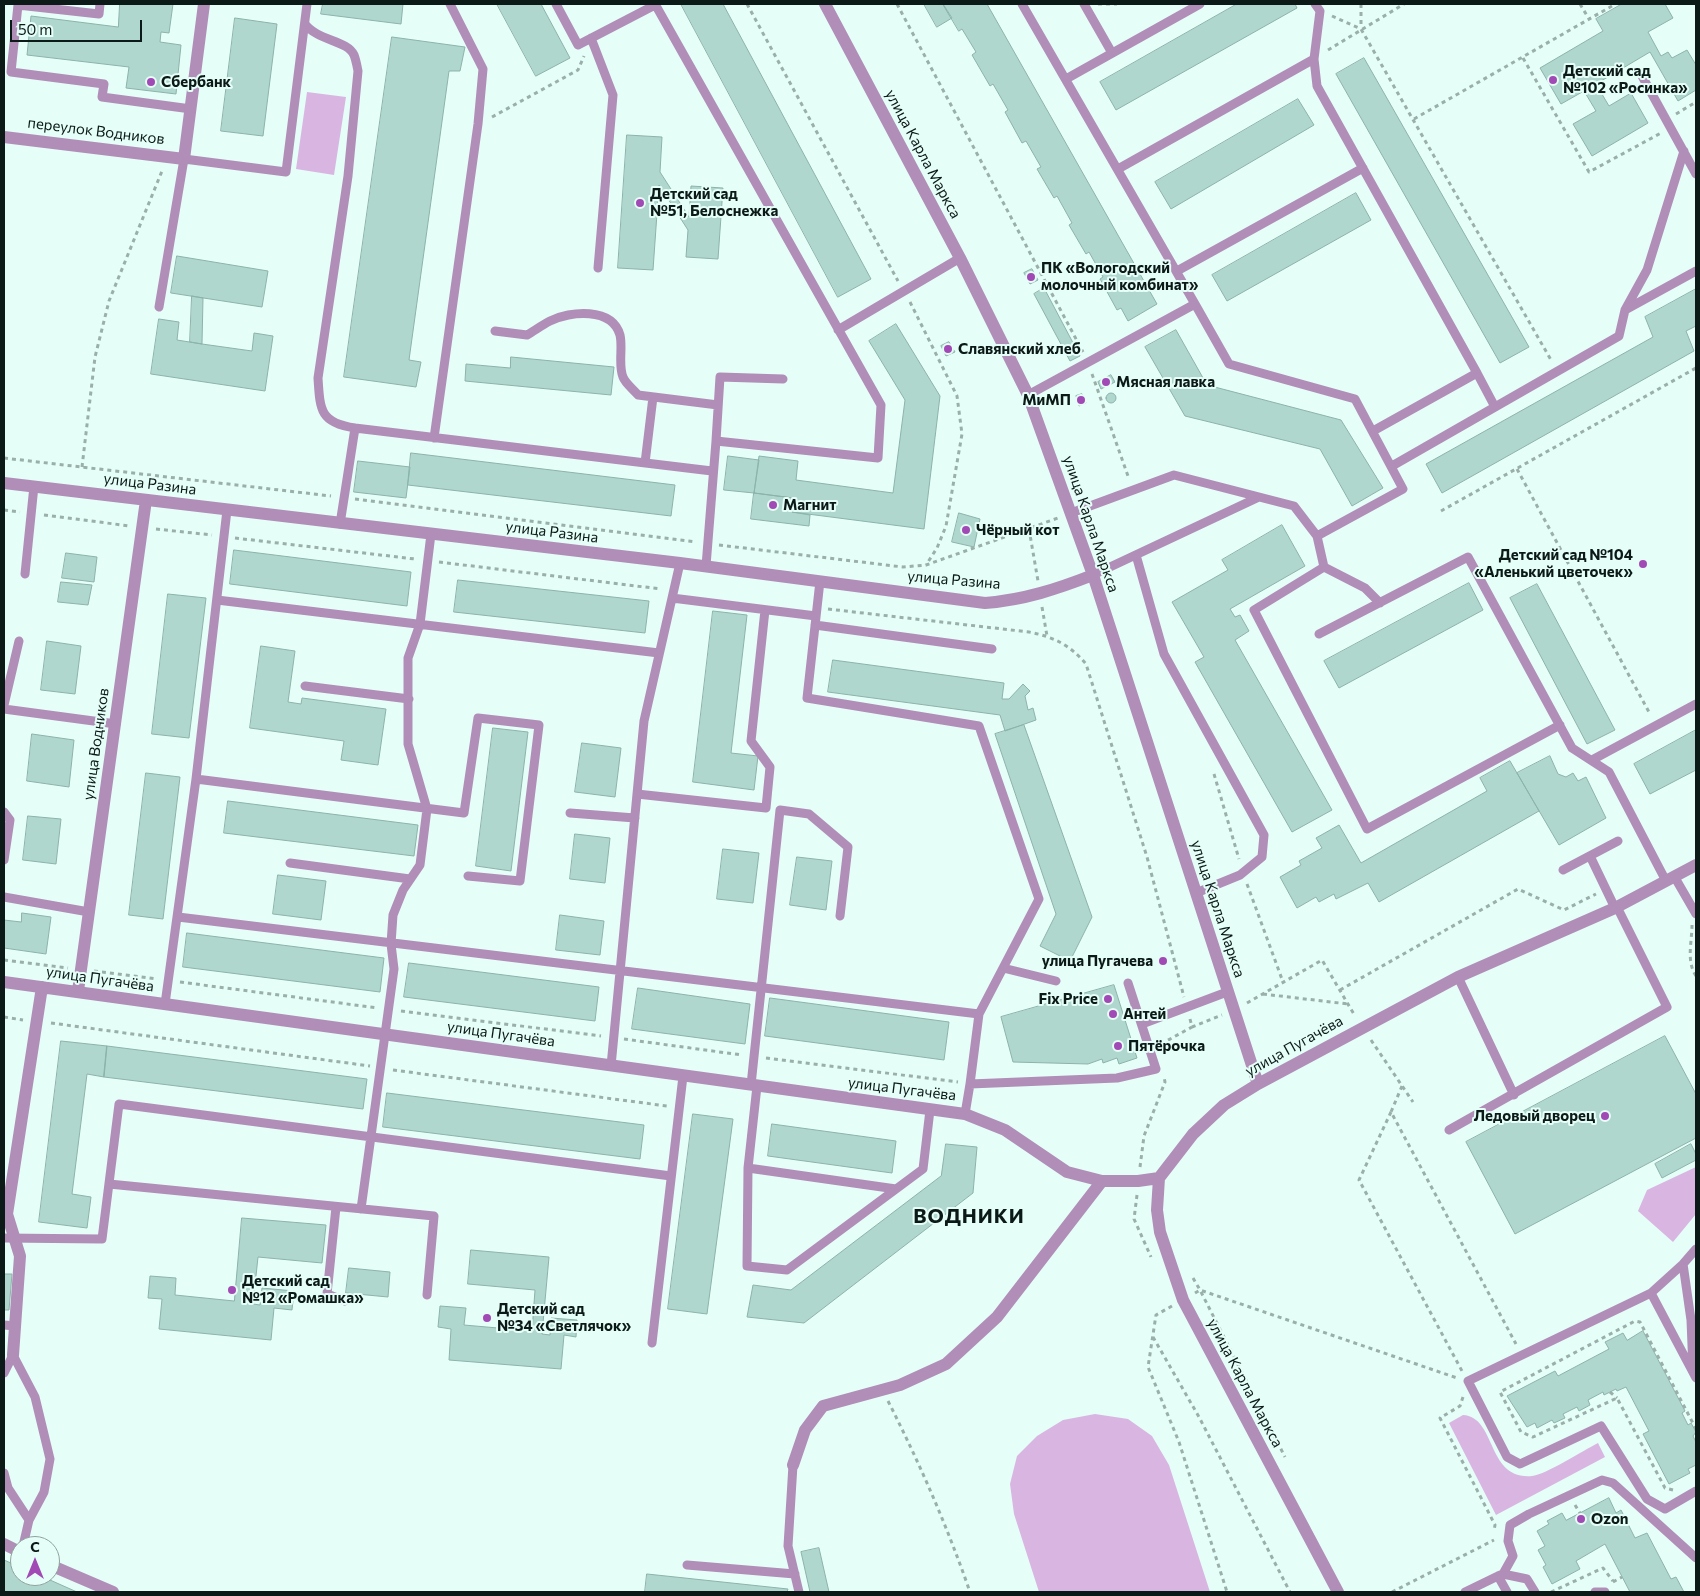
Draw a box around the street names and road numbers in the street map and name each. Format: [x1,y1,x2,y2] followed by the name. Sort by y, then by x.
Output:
[881,86,965,222] street label: улица Карла Маркса
[27,114,165,148] street label: переулок Водников
[1059,453,1123,595] street label: улица Карла Маркса
[103,469,197,499] street label: улица Разина
[505,517,599,547] street label: улица Разина
[907,567,1001,593] street label: улица Разина
[79,687,113,801] street label: улица Водников
[1187,838,1249,980] street label: улица Карла Маркса
[45,963,155,995] street label: улица Пугачёва
[1242,1012,1346,1080] street label: улица Пугачёва
[446,1018,556,1050] street label: улица Пугачёва
[847,1073,957,1105] street label: улица Пугачёва
[1203,1315,1287,1451] street label: улица Карла Маркса

